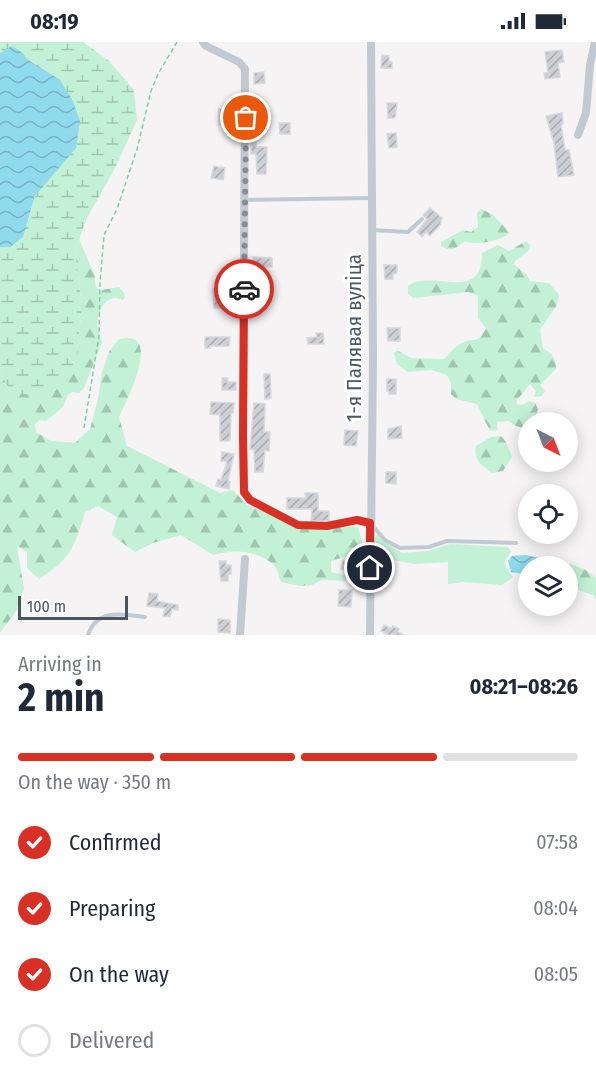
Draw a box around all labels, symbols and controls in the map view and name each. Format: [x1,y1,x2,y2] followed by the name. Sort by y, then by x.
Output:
[30,8,79,35] text: 08:19
[220,92,271,143] pin
[229,101,262,134] icon: bag
[341,254,367,422] street label: 1-я Палявая вуліца
[214,259,274,319] courier
[228,273,261,306] icon: car
[518,412,578,472] north arrow
[518,412,578,616] map controls
[518,484,578,544] button: locate
[344,542,395,593] pin
[353,551,386,584] icon: home
[518,556,578,616] button: layers
[18,593,128,620] scale bar
[27,597,66,616] text: 100 m
[18,652,102,676] text: Arriving in
[469,673,578,700] text: 08:21–08:26
[18,675,104,721] text: 2 min
[18,770,171,794] text: On the way · 350 m
[18,826,51,859] icon: check
[69,829,162,856] text: Confirmed
[536,830,578,854] text: 07:58
[18,892,51,925] icon: check
[69,895,155,922] text: Preparing
[533,896,578,920] text: 08:04
[18,958,51,991] icon: check
[69,961,169,988] text: On the way
[534,962,578,986] text: 08:05
[69,1027,154,1054] text: Delivered

